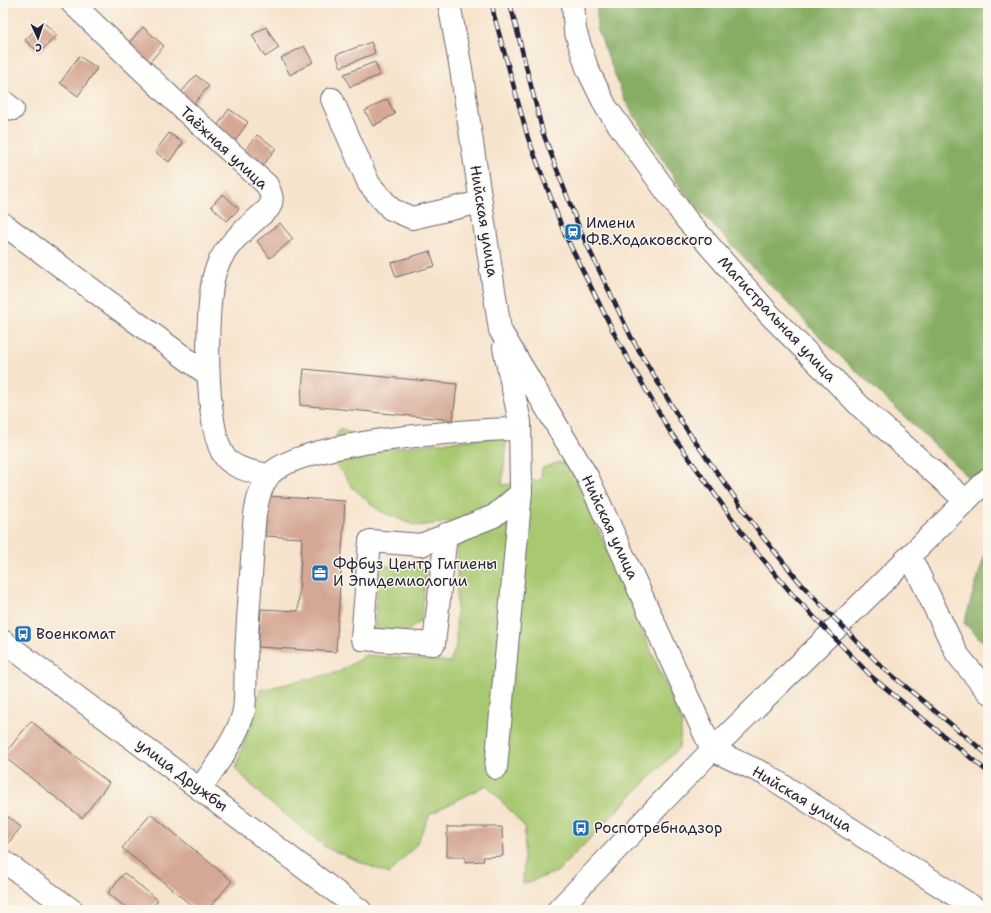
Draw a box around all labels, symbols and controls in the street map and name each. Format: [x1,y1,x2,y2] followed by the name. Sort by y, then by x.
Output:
[18,18,58,58] north arrow
[34,40,42,55] text: С
[176,102,273,194] street label: Таёжная улица
[465,164,503,279] street label: Нийская улица
[586,213,713,250] place label: Имени Ф.В.Ходаковского
[563,222,583,242] station icon: Имени Ф.В.Ходаковского
[713,252,841,387] street label: Магистральная улица
[577,472,643,583] street label: Нийская улица
[333,554,497,591] place label: Ффбуз Центр Гигиены И Эпидемиологии
[310,563,330,583] office icon: Ффбуз Центр Гигиены И Эпидемиологии
[13,624,33,644] bus stop icon: Военкомат
[36,624,116,644] place label: Военкомат
[132,734,232,816] street label: улица Дружбы
[748,761,856,837] street label: Нийская улица
[571,818,591,838] bus stop icon: Роспотребнадзор
[594,818,722,838] place label: Роспотребнадзор

